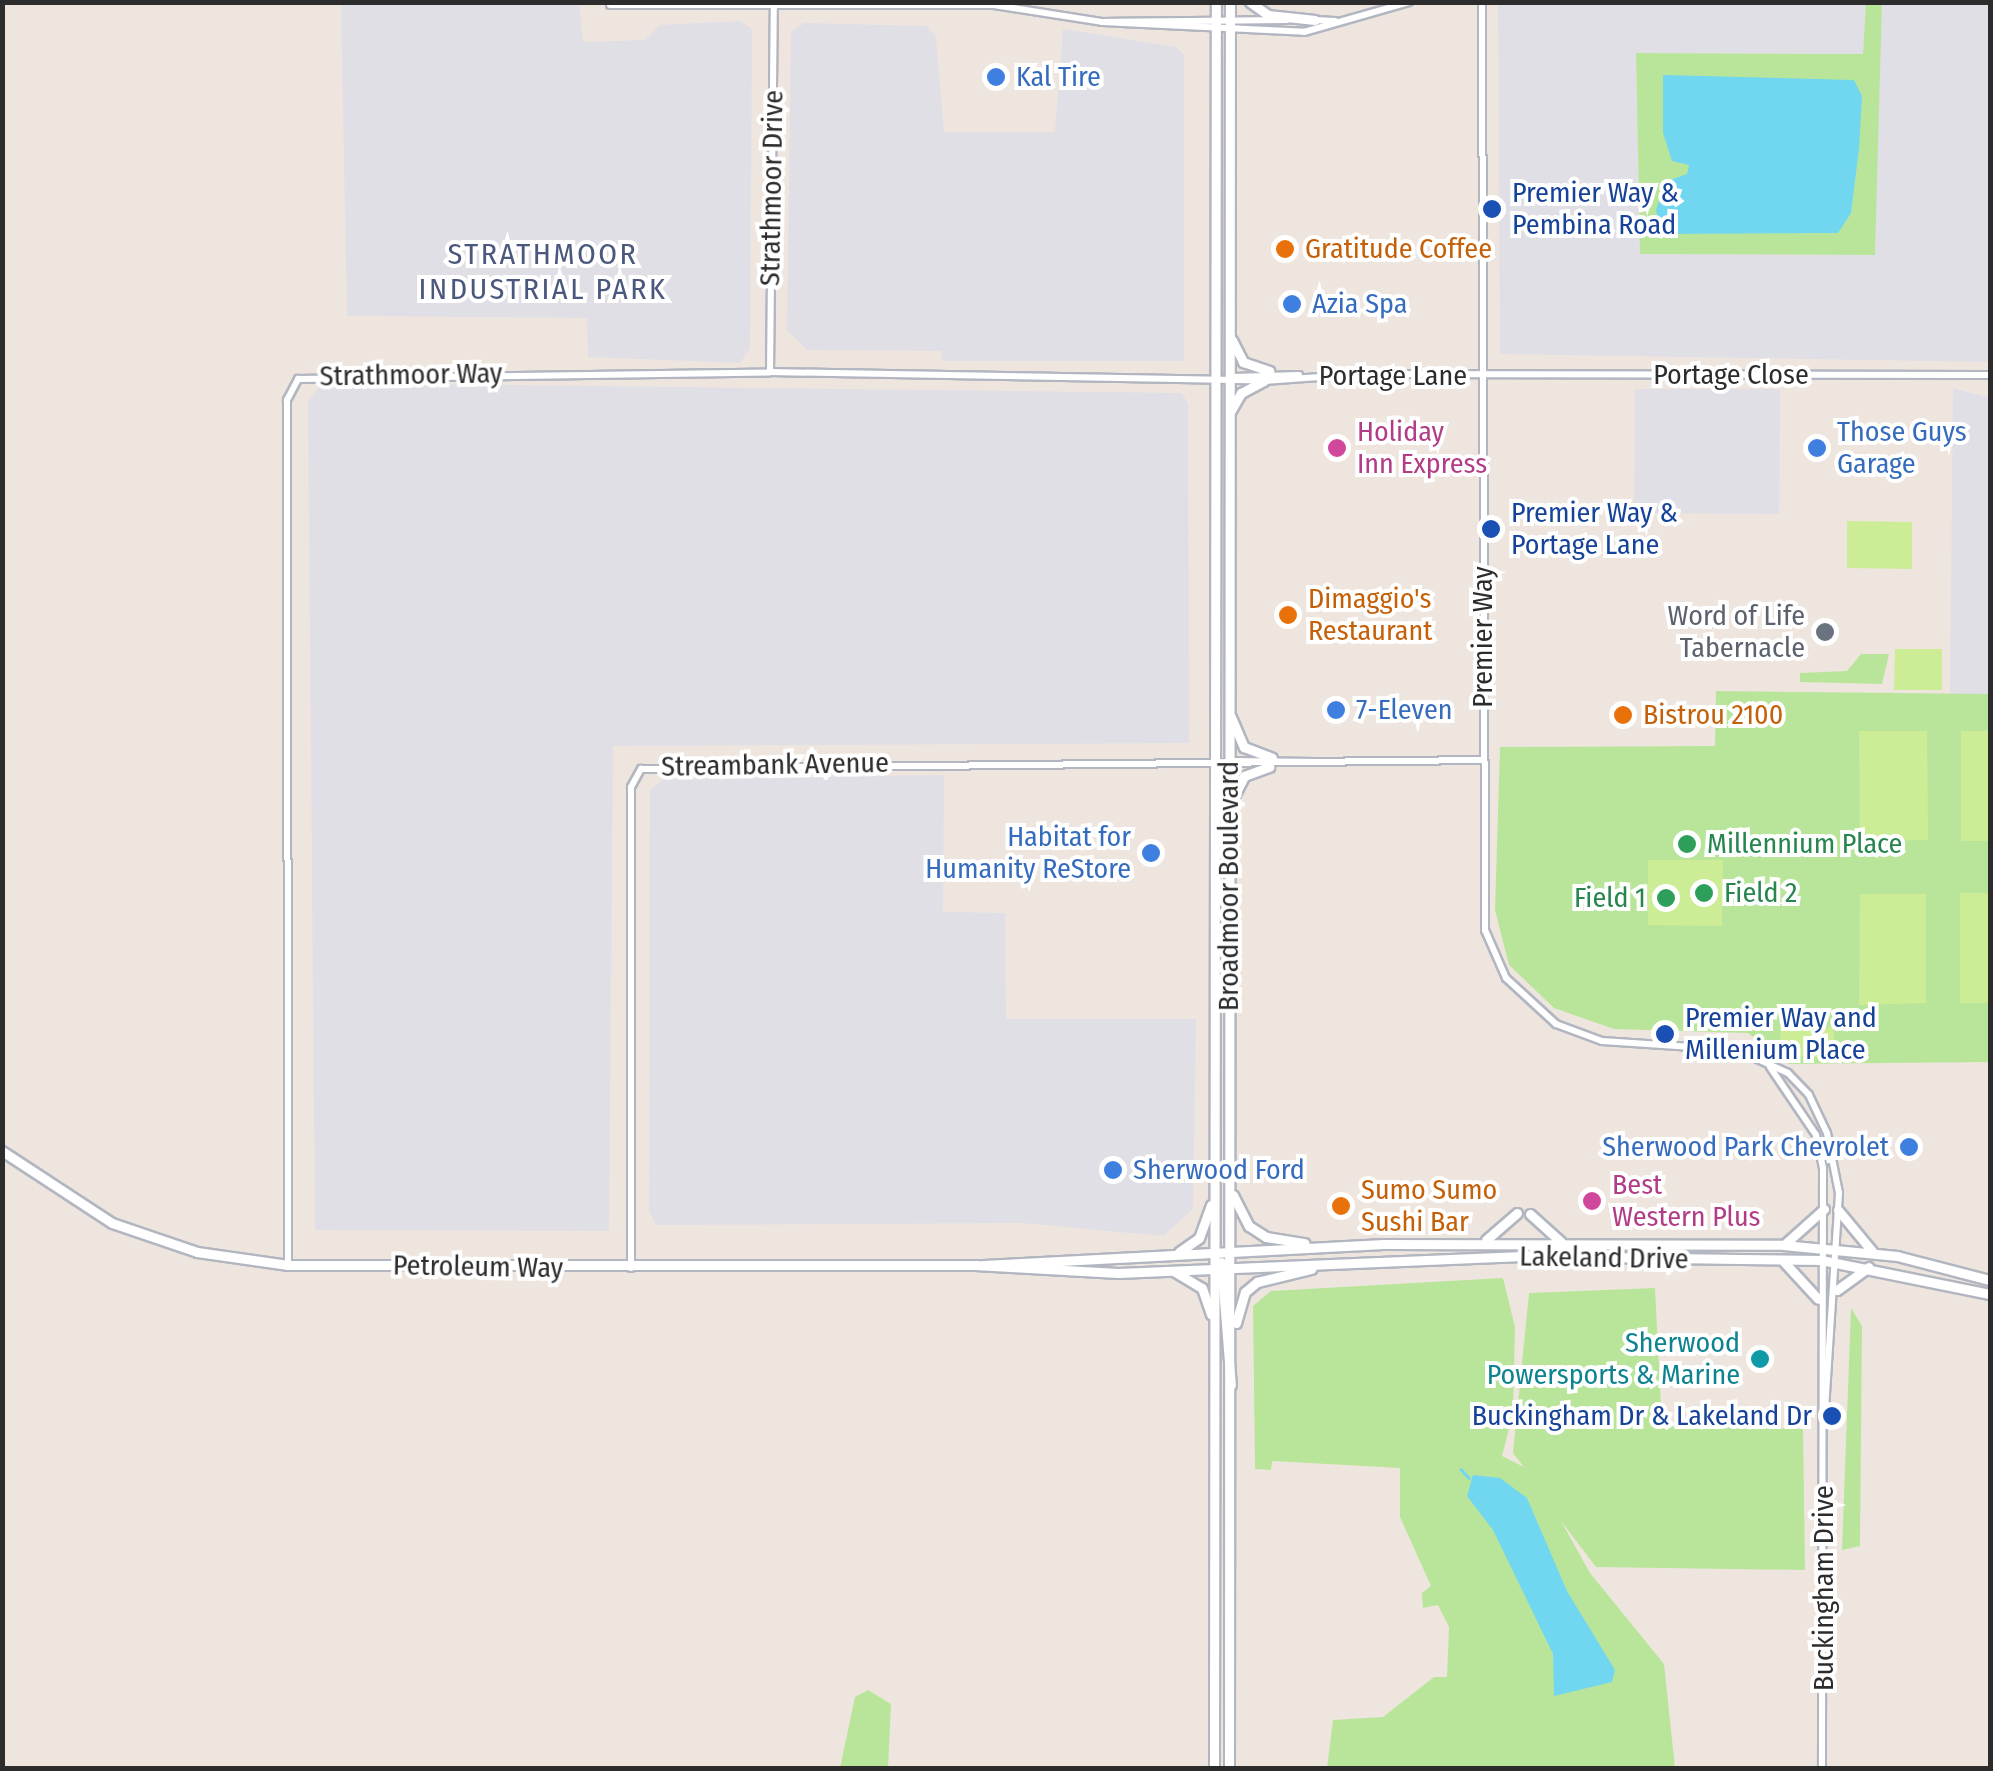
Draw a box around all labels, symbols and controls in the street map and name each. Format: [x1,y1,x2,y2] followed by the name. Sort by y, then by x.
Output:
[1016,60,1101,94] place label: Kal Tire
[985,66,1007,88] marker: Kal Tire
[753,90,791,286] street label: Strathmoor Drive
[1512,176,1679,242] place label: Premier Way & Pembina Road
[1481,198,1503,220] marker: Premier Way & Pembina Road
[1305,232,1492,266] place label: Gratitude Coffee
[419,236,667,306] district label: STRATHMOOR INDUSTRIAL PARK
[1274,238,1296,260] marker: Gratitude Coffee
[1312,287,1407,321] place label: Azia Spa
[1281,293,1303,315] marker: Azia Spa
[319,357,503,393] street label: Strathmoor Way
[1653,358,1809,392] street label: Portage Close
[1319,359,1467,393] street label: Portage Lane
[1357,415,1487,481] place label: Holiday Inn Express
[1837,415,1967,481] place label: Those Guys Garage
[1326,437,1348,459] marker: Holiday Inn Express
[1806,437,1828,459] marker: Those Guys Garage
[1511,496,1678,562] place label: Premier Way & Portage Lane
[1480,518,1502,540] marker: Premier Way & Portage Lane
[1466,566,1500,708] street label: Premier Way
[1308,582,1432,648] place label: Dimaggio's Restaurant
[1668,599,1805,665] place label: Word of Life Tabernacle
[1277,604,1299,626] marker: Dimaggio's Restaurant
[1814,621,1836,643] marker: Word of Life Tabernacle
[1356,693,1453,727] place label: 7-Eleven
[1643,698,1783,732] place label: Bistrou 2100
[1325,699,1347,721] marker: 7-Eleven
[1612,704,1634,726] marker: Bistrou 2100
[661,746,889,784] street label: Streambank Avenue
[1212,761,1246,1011] street label: Broadmoor Boulevard
[925,820,1131,886] place label: Habitat for Humanity ReStore
[1707,827,1902,861] place label: Millennium Place
[1676,833,1698,855] marker: Millennium Place
[1140,842,1162,864] marker: Habitat for Humanity ReStore
[1724,876,1797,910] place label: Field 2
[1574,881,1646,915] place label: Field 1
[1693,882,1715,904] marker: Field 2
[1655,887,1677,909] marker: Field 1
[1685,1001,1877,1067] place label: Premier Way and Millenium Place
[1654,1023,1676,1045] marker: Premier Way and Millenium Place
[1602,1130,1889,1164] place label: Sherwood Park Chevrolet
[1898,1136,1920,1158] marker: Sherwood Park Chevrolet
[1133,1153,1305,1187] place label: Sherwood Ford
[1102,1159,1124,1181] marker: Sherwood Ford
[1612,1168,1761,1234] place label: Best Western Plus
[1361,1173,1497,1239] place label: Sumo Sumo Sushi Bar
[1581,1190,1603,1212] marker: Best Western Plus
[1330,1195,1352,1217] marker: Sumo Sumo Sushi Bar
[1519,1240,1689,1276] street label: Lakeland Drive
[393,1249,563,1285] street label: Petroleum Way
[1487,1326,1740,1392] place label: Sherwood Powersports & Marine
[1749,1348,1771,1370] marker: Sherwood Powersports & Marine
[1472,1399,1812,1433] place label: Buckingham Dr & Lakeland Dr
[1821,1405,1843,1427] marker: Buckingham Dr & Lakeland Dr
[1807,1485,1841,1691] street label: Buckingham Drive

